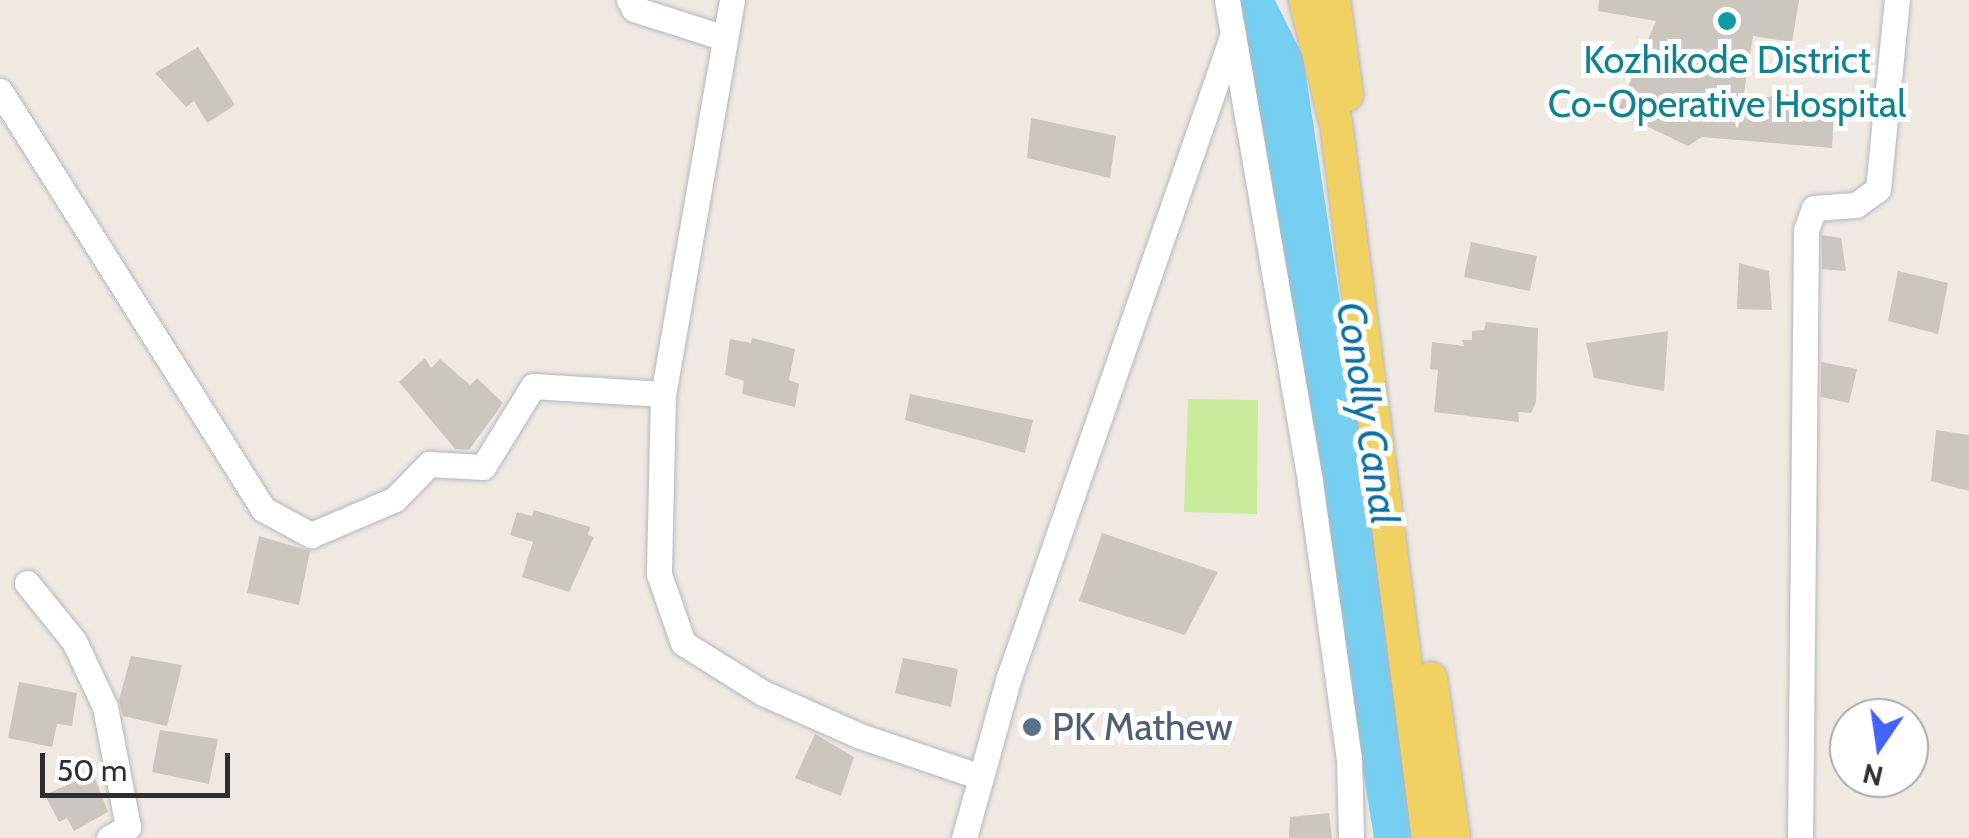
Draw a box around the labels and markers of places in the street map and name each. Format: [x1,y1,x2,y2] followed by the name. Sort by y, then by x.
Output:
[1716,10,1738,32] marker: Kozhikode District Co-Operative Hospital
[1548,37,1906,126] place label: Kozhikode District Co-Operative Hospital
[1052,704,1233,750] place label: PK Mathew
[1021,716,1043,738] marker: PK Mathew

